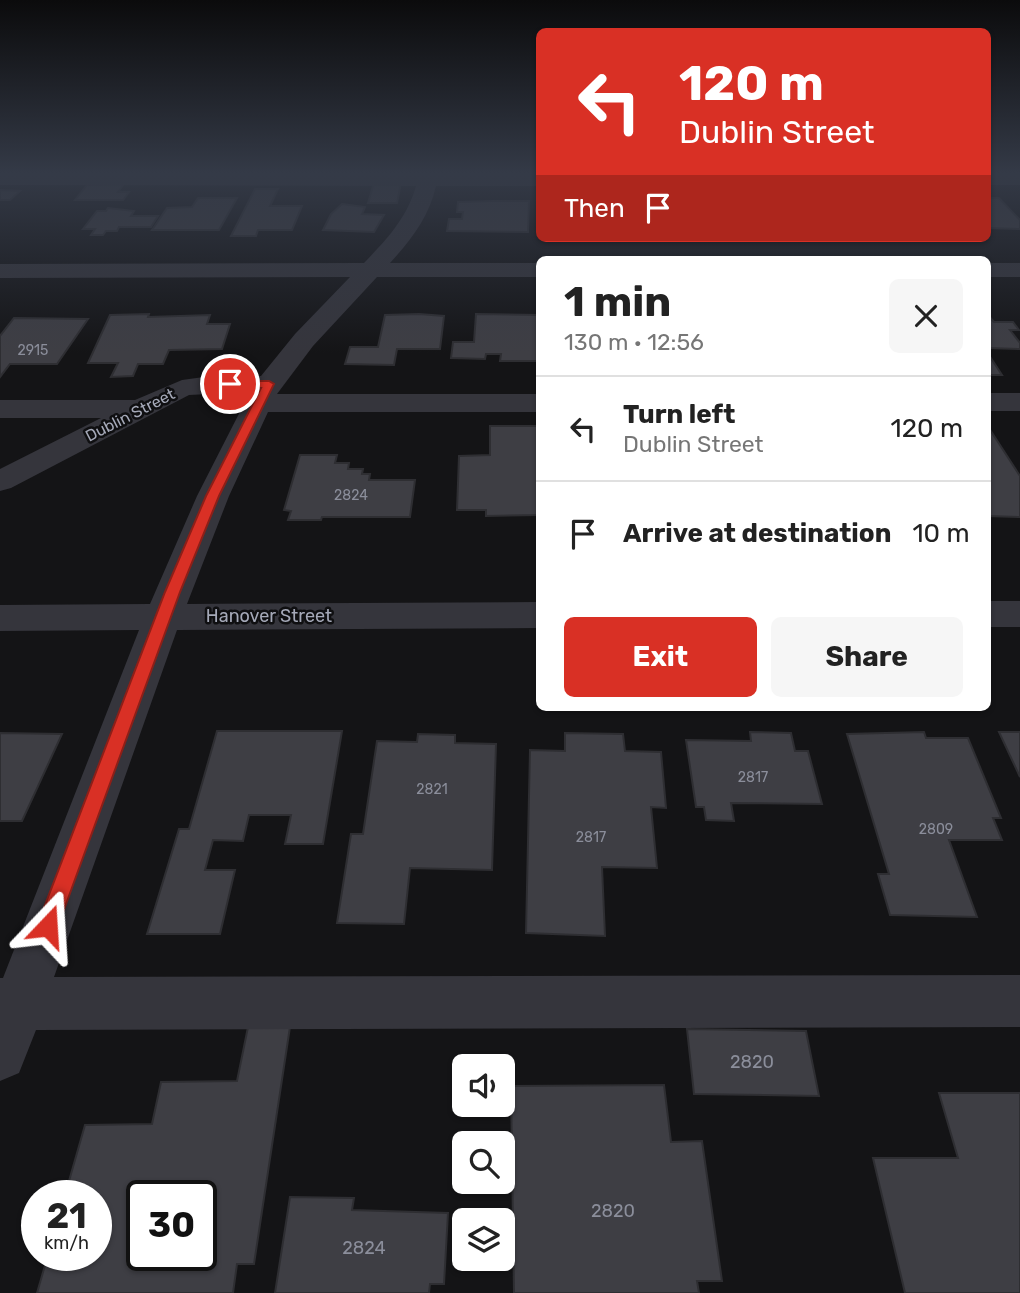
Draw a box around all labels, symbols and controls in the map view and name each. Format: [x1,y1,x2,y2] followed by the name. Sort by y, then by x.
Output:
[679,54,824,112] text: 120 m
[564,56,655,147] icon: left
[679,113,875,151] text: Dublin Street
[639,189,677,227] icon: arrive
[564,193,625,224] text: Then
[564,277,671,327] text: 1 min
[889,279,963,353] button: close
[564,328,704,356] text: 130 m · 12:56
[18,342,48,359] house number: 2915
[200,354,260,414] pin
[211,365,249,403] icon: arrive
[82,384,178,446] street label: Dublin Street
[623,399,735,430] text: Turn left
[564,410,602,448] icon: left
[891,413,963,444] text: 120 m
[623,430,764,458] text: Dublin Street
[334,487,368,504] house number: 2824
[564,515,602,553] icon: arrive
[623,518,891,549] text: Arrive at destination
[912,518,970,549] text: 10 m
[206,605,332,627] street label: Hanover Street
[564,617,757,697] button: Exit
[771,617,963,697] button: Share
[738,769,768,786] house number: 2817
[416,781,448,798] house number: 2821
[919,821,953,838] house number: 2809
[576,829,606,846] house number: 2817
[11,889,85,963] position arrow
[730,1051,774,1073] house number: 2820
[452,1054,515,1271] map controls
[452,1054,515,1117] button: sound
[452,1131,515,1194] button: search
[126,1180,217,1271] speed limit sign: 30
[46,1195,87,1237] text: 21
[591,1200,635,1222] house number: 2820
[452,1208,515,1271] button: layers
[44,1232,89,1254] text: km/h
[342,1237,386,1259] house number: 2824

